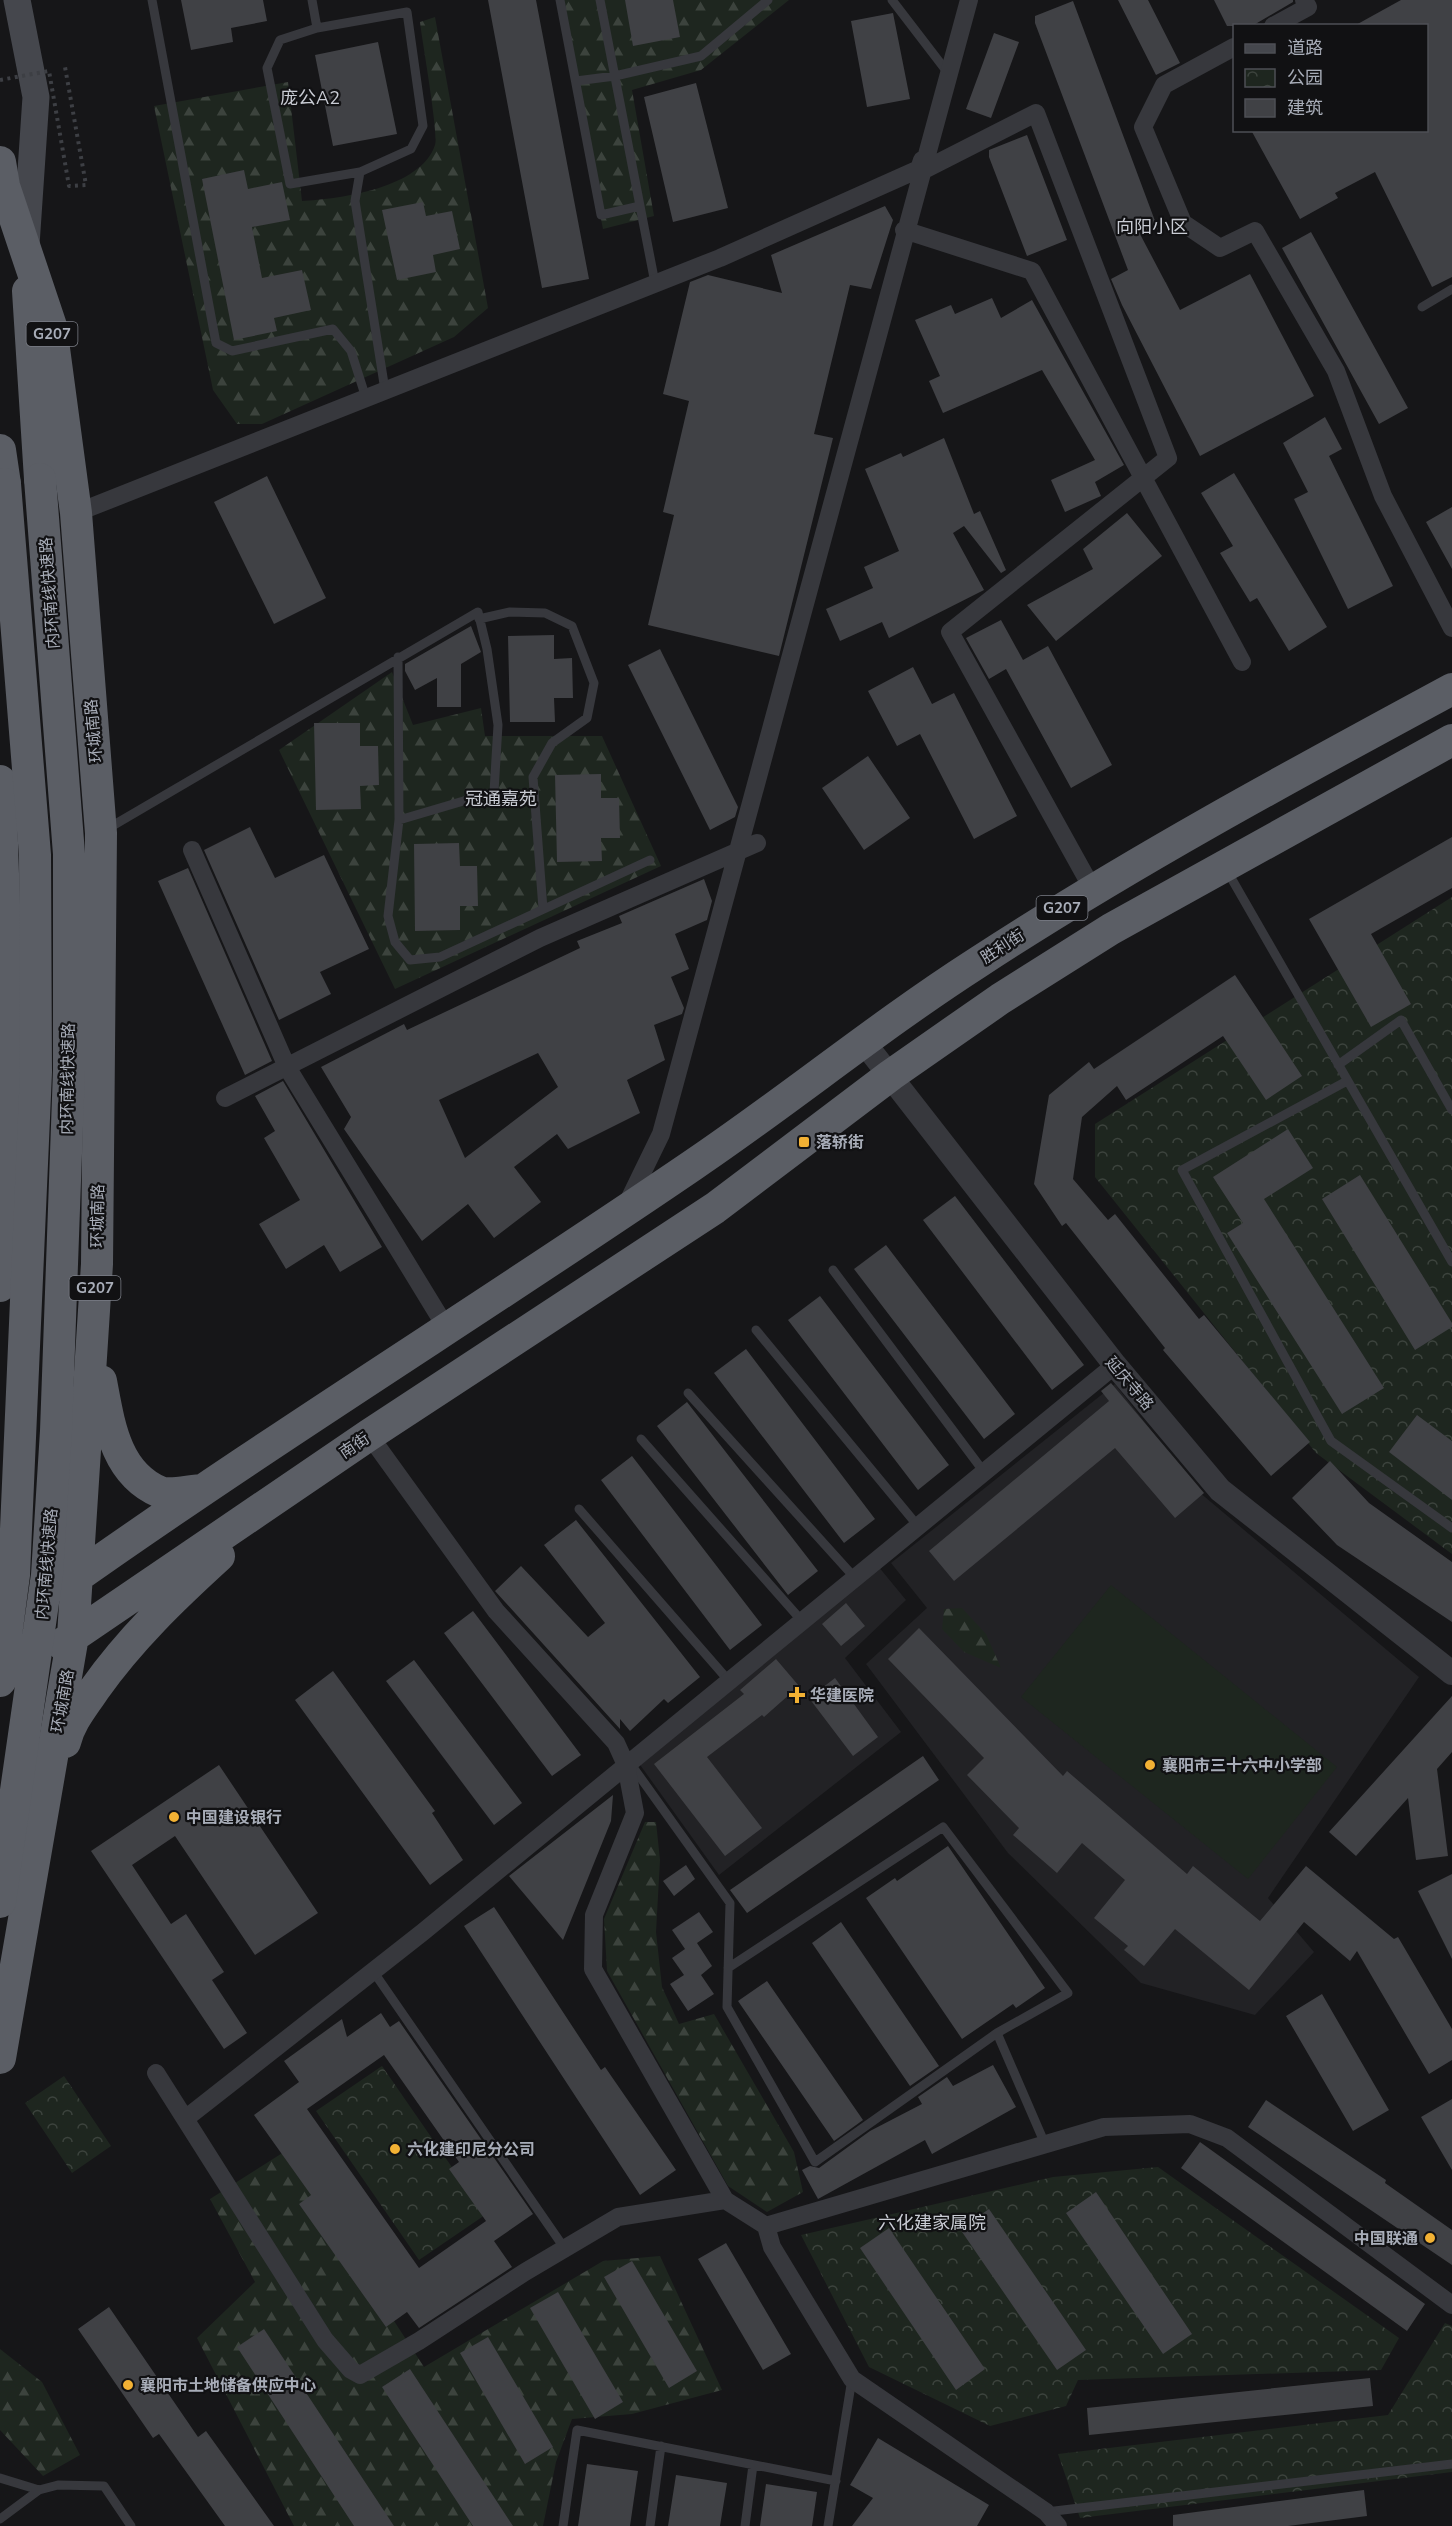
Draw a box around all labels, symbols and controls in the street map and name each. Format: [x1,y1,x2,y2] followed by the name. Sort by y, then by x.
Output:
[1233,24,1428,132] legend
[1287,36,1323,60] text: 道路
[1287,66,1323,90] text: 公园
[280,86,340,110] district label: 庞公A2
[1287,96,1323,120] text: 建筑
[1116,215,1188,239] district label: 向阳小区
[26,322,78,346] road number: G207
[35,536,65,650] street label: 内环南线快速路
[80,698,108,764] street label: 环城南路
[465,787,537,811] district label: 冠通嘉苑
[1036,896,1088,920] road number: G207
[976,925,1029,969] street label: 胜利街
[56,1023,80,1135] street label: 内环南线快速路
[816,1132,864,1154] place label: 落轿街
[797,1135,811,1149] marker: 落轿街
[86,1184,110,1248] street label: 环城南路
[70,1276,121,1300] road number: G207
[1100,1352,1158,1415] street label: 延庆寺路
[335,1428,374,1464] street label: 南街
[31,1507,63,1621] street label: 内环南线快速路
[47,1668,79,1735] street label: 环城南路
[810,1685,874,1707] place label: 华建医院
[788,1686,806,1704] marker: 华建医院
[1162,1755,1322,1777] place label: 襄阳市三十六中小学部
[1143,1758,1157,1772] marker: 襄阳市三十六中小学部
[186,1807,282,1829] place label: 中国建设银行
[167,1810,181,1824] marker: 中国建设银行
[407,2139,535,2161] place label: 六化建印尼分公司
[388,2142,402,2156] marker: 六化建印尼分公司
[878,2211,986,2235] district label: 六化建家属院
[1354,2228,1418,2250] place label: 中国联通
[1423,2231,1437,2245] marker: 中国联通
[140,2375,316,2397] place label: 襄阳市土地储备供应中心
[121,2378,135,2392] marker: 襄阳市土地储备供应中心

